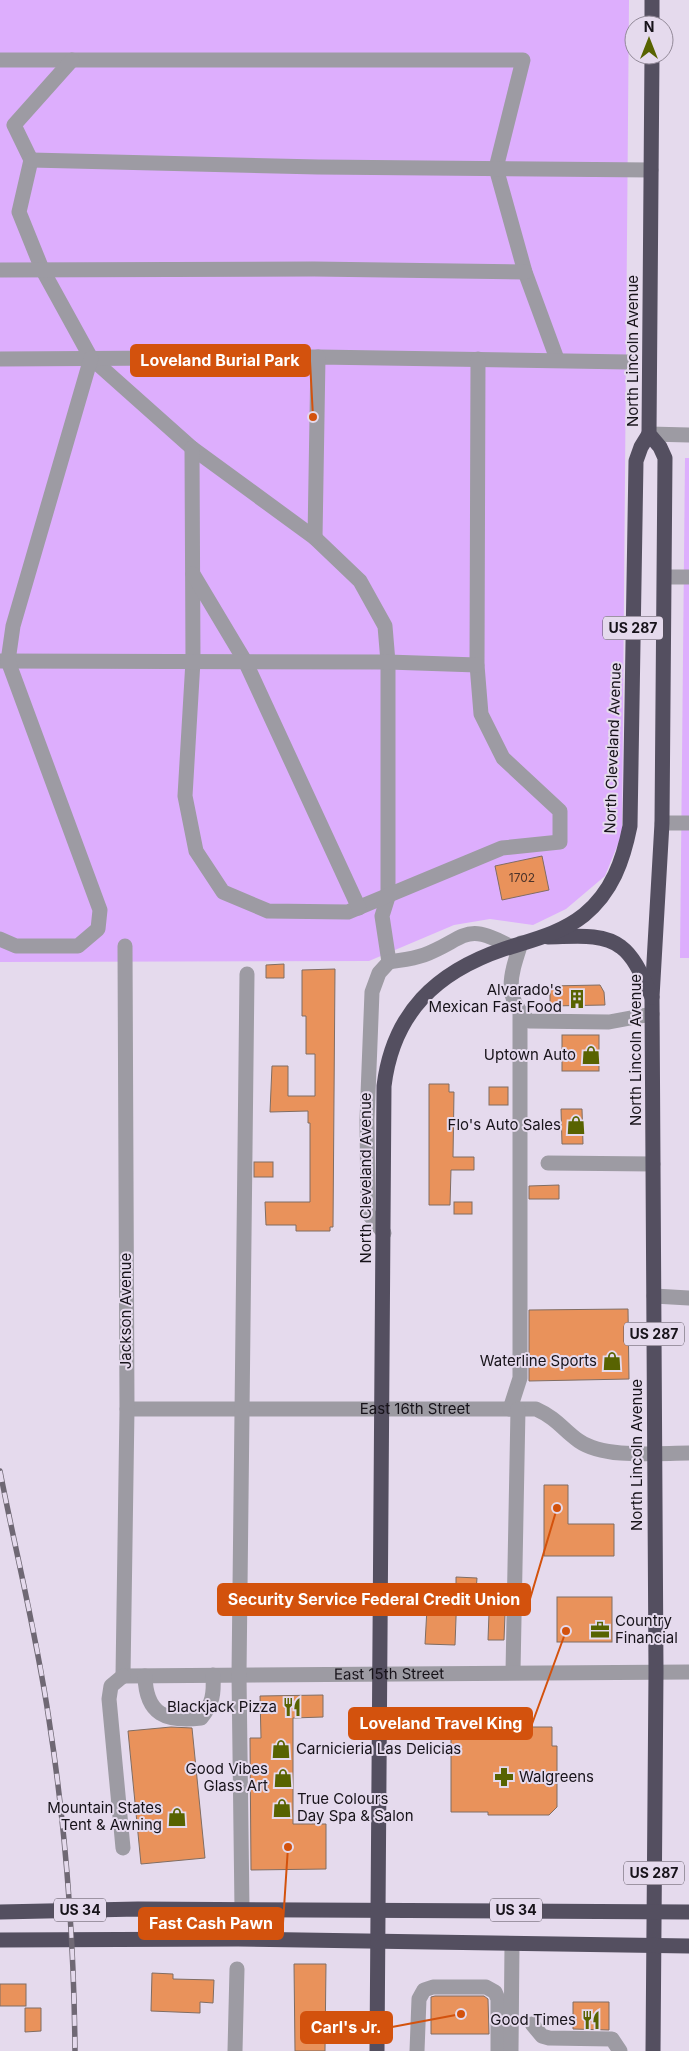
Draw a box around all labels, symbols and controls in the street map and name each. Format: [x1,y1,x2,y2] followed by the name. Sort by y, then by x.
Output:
[624,15,674,65] north arrow
[644,18,654,35] text: N
[623,275,642,427] street label: North Lincoln Avenue
[131,345,310,376] callout: Loveland Burial Park
[140,350,300,370] text: Loveland Burial Park
[603,616,663,640] road number: US 287
[600,662,625,834] street label: North Cleveland Avenue
[509,870,535,885] house number: 1702
[626,974,645,1126] street label: North Lincoln Avenue
[429,980,562,1016] place label: Alvarado's Mexican Fast Food
[566,988,588,1010] building icon: Alvarado's Mexican Fast Food
[580,1044,602,1066] shop icon: Uptown Auto
[484,1045,576,1064] place label: Uptown Auto
[356,1092,375,1264] street label: North Cleveland Avenue
[565,1114,587,1136] shop icon: Flo's Auto Sales
[448,1115,561,1134] place label: Flo's Auto Sales
[116,1253,135,1369] street label: Jackson Avenue
[624,1322,684,1346] road number: US 287
[601,1350,623,1372] shop icon: Waterline Sports
[480,1351,597,1370] place label: Waterline Sports
[627,1379,646,1531] street label: North Lincoln Avenue
[360,1399,470,1418] street label: East 16th Street
[218,1584,530,1615] callout: Security Service Federal Credit Union
[228,1589,520,1609] text: Security Service Federal Credit Union
[615,1611,678,1647] place label: Country Financial
[589,1619,611,1641] office icon: Country Financial
[334,1664,444,1684] street label: East 15th Street
[281,1696,303,1718] restaurant icon: Blackjack Pizza
[167,1697,277,1716] place label: Blackjack Pizza
[349,1708,532,1739] callout: Loveland Travel King
[360,1713,522,1733] text: Loveland Travel King
[270,1738,292,1760] shop icon: Carnicieria Las Delicias
[296,1739,461,1758] place label: Carnicieria Las Delicias
[186,1759,268,1795] place label: Good Vibes Glass Art
[493,1766,515,1788] pharmacy icon: Walgreens
[272,1767,294,1789] shop icon: Good Vibes Glass Art
[519,1767,594,1786] place label: Walgreens
[297,1789,414,1825] place label: True Colours Day Spa & Salon
[271,1797,293,1819] shop icon: True Colours Day Spa & Salon
[47,1798,162,1834] place label: Mountain States Tent & Awning
[166,1806,188,1828] shop icon: Mountain States Tent & Awning
[624,1862,684,1885] road number: US 287
[54,1898,106,1922] road number: US 34
[490,1898,542,1922] road number: US 34
[139,1908,283,1939] callout: Fast Cash Pawn
[149,1913,273,1933] text: Fast Cash Pawn
[580,2009,602,2031] restaurant icon: Good Times
[490,2010,576,2029] place label: Good Times
[301,2012,392,2043] callout: Carl's Jr.
[311,2017,381,2037] text: Carl's Jr.

